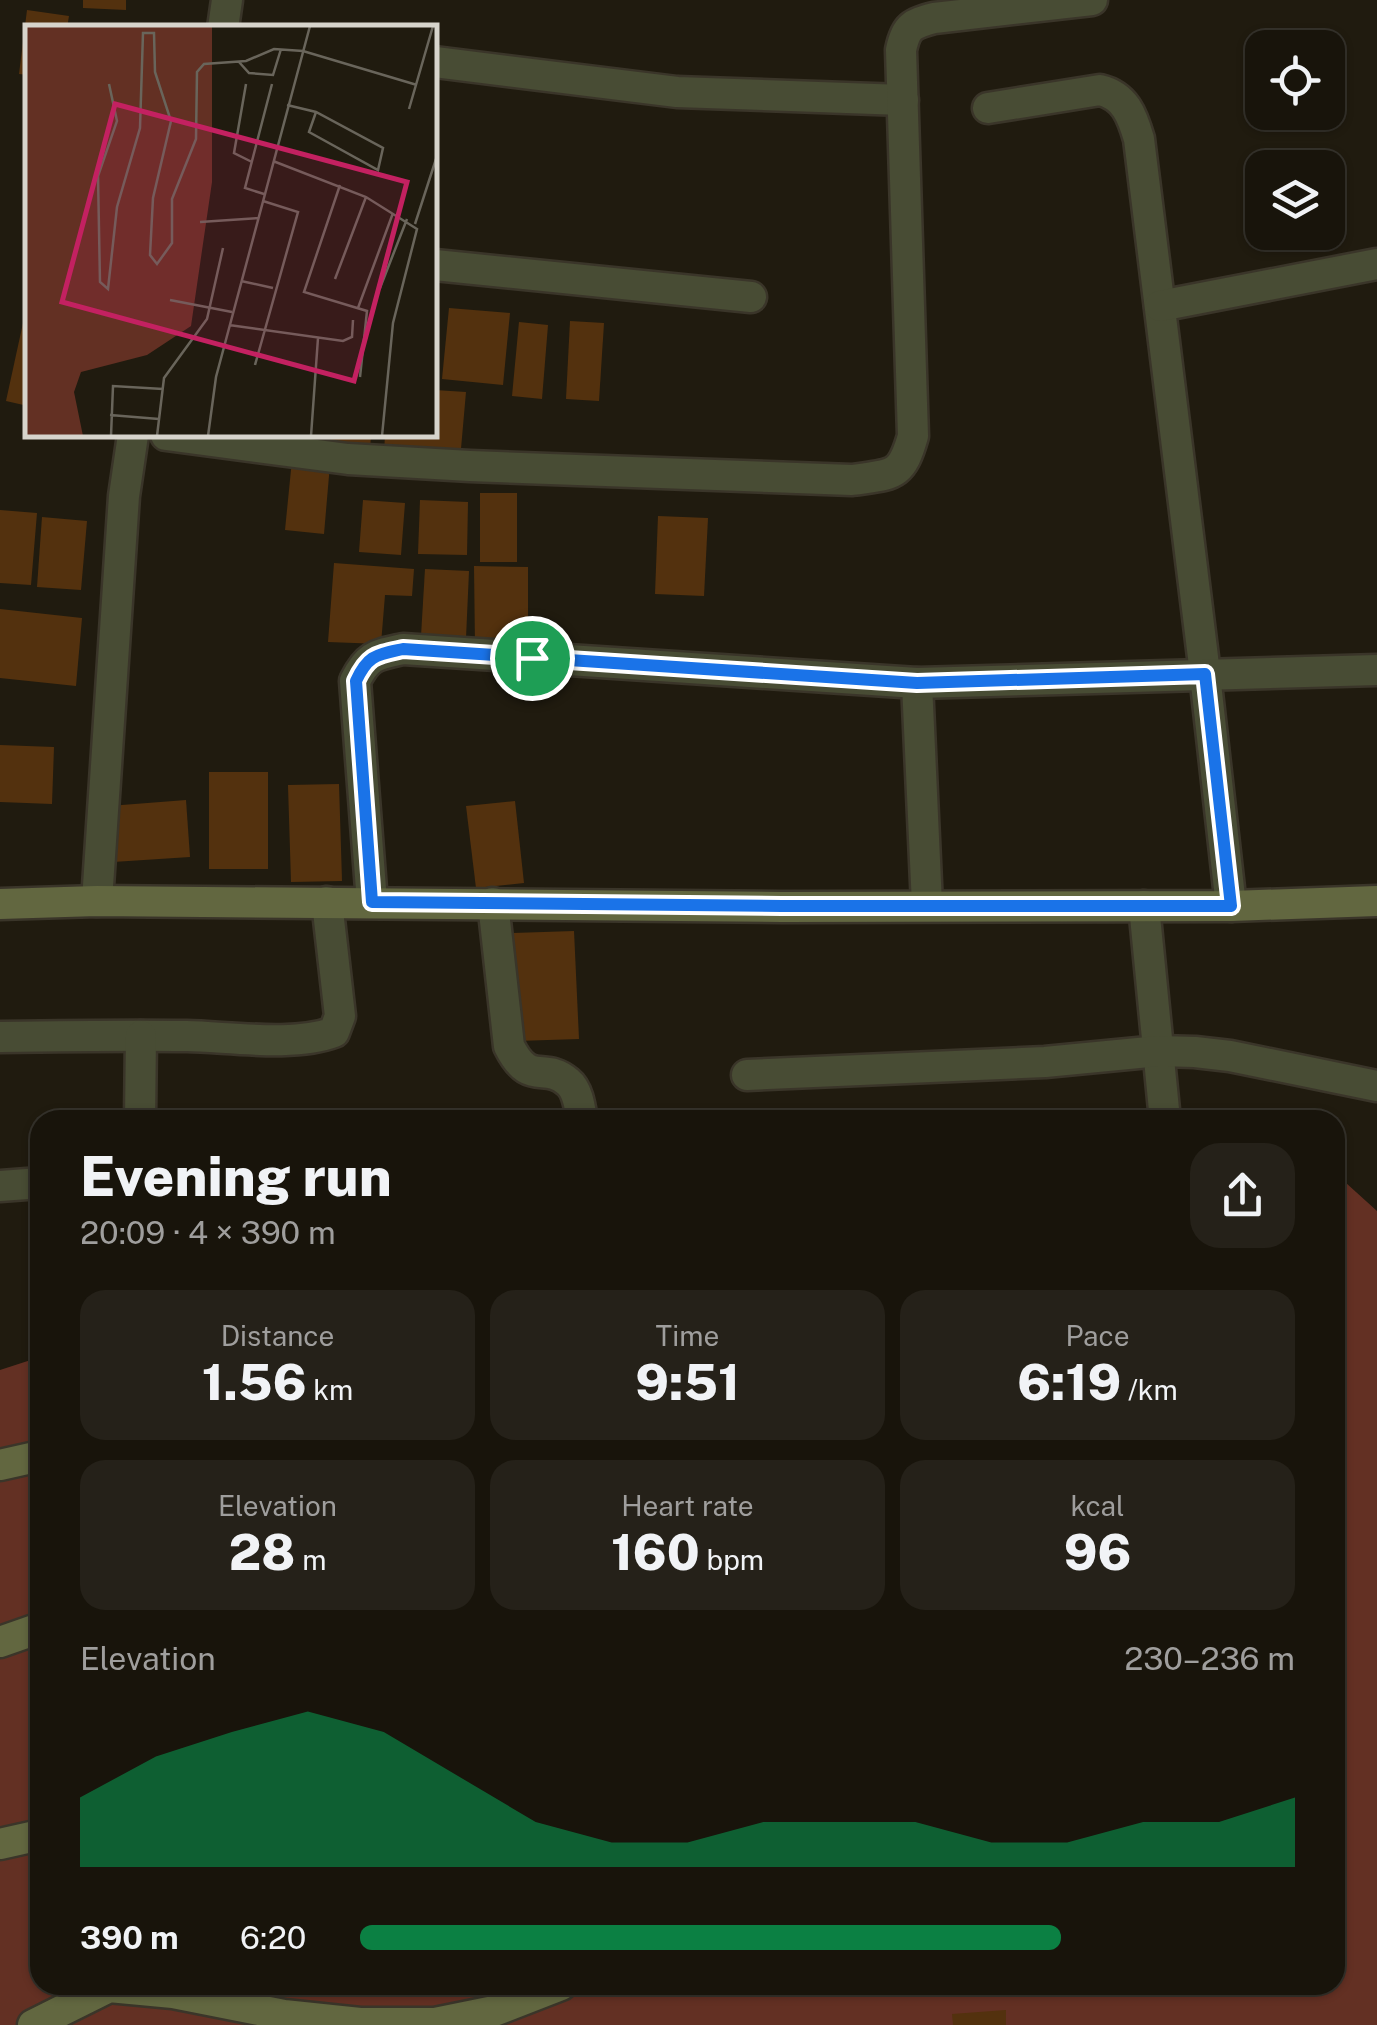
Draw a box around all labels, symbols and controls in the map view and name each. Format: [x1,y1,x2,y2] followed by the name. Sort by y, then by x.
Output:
[25,25,438,438] inset map
[1245,30,1345,250] map controls
[1245,30,1345,130] button: locate
[1245,150,1345,250] button: layers
[490,616,575,701] pin
[505,631,560,686] icon: arrive
[1190,1143,1295,1248] button: share
[80,1144,392,1208] text: Evening run
[80,1214,336,1251] text: 20:09 · 4 × 390 m
[221,1319,334,1352] text: Distance
[656,1319,719,1352] text: Time
[1065,1319,1130,1352] text: Pace
[202,1352,307,1411] text: 1.56
[635,1352,740,1411] text: 9:51
[1017,1352,1121,1411] text: 6:19
[307,1373,353,1406] text: km
[1121,1373,1178,1406] text: /km
[218,1489,337,1522] text: Elevation
[621,1489,754,1522] text: Heart rate
[1070,1489,1125,1522] text: kcal
[229,1522,295,1581] text: 28
[611,1522,700,1581] text: 160
[1064,1522,1131,1581] text: 96
[295,1543,326,1576] text: m
[700,1543,764,1576] text: bpm
[80,1640,216,1677] text: Elevation
[1124,1640,1295,1677] text: 230–236 m
[80,1919,179,1956] text: 390 m
[240,1919,306,1956] text: 6:20

